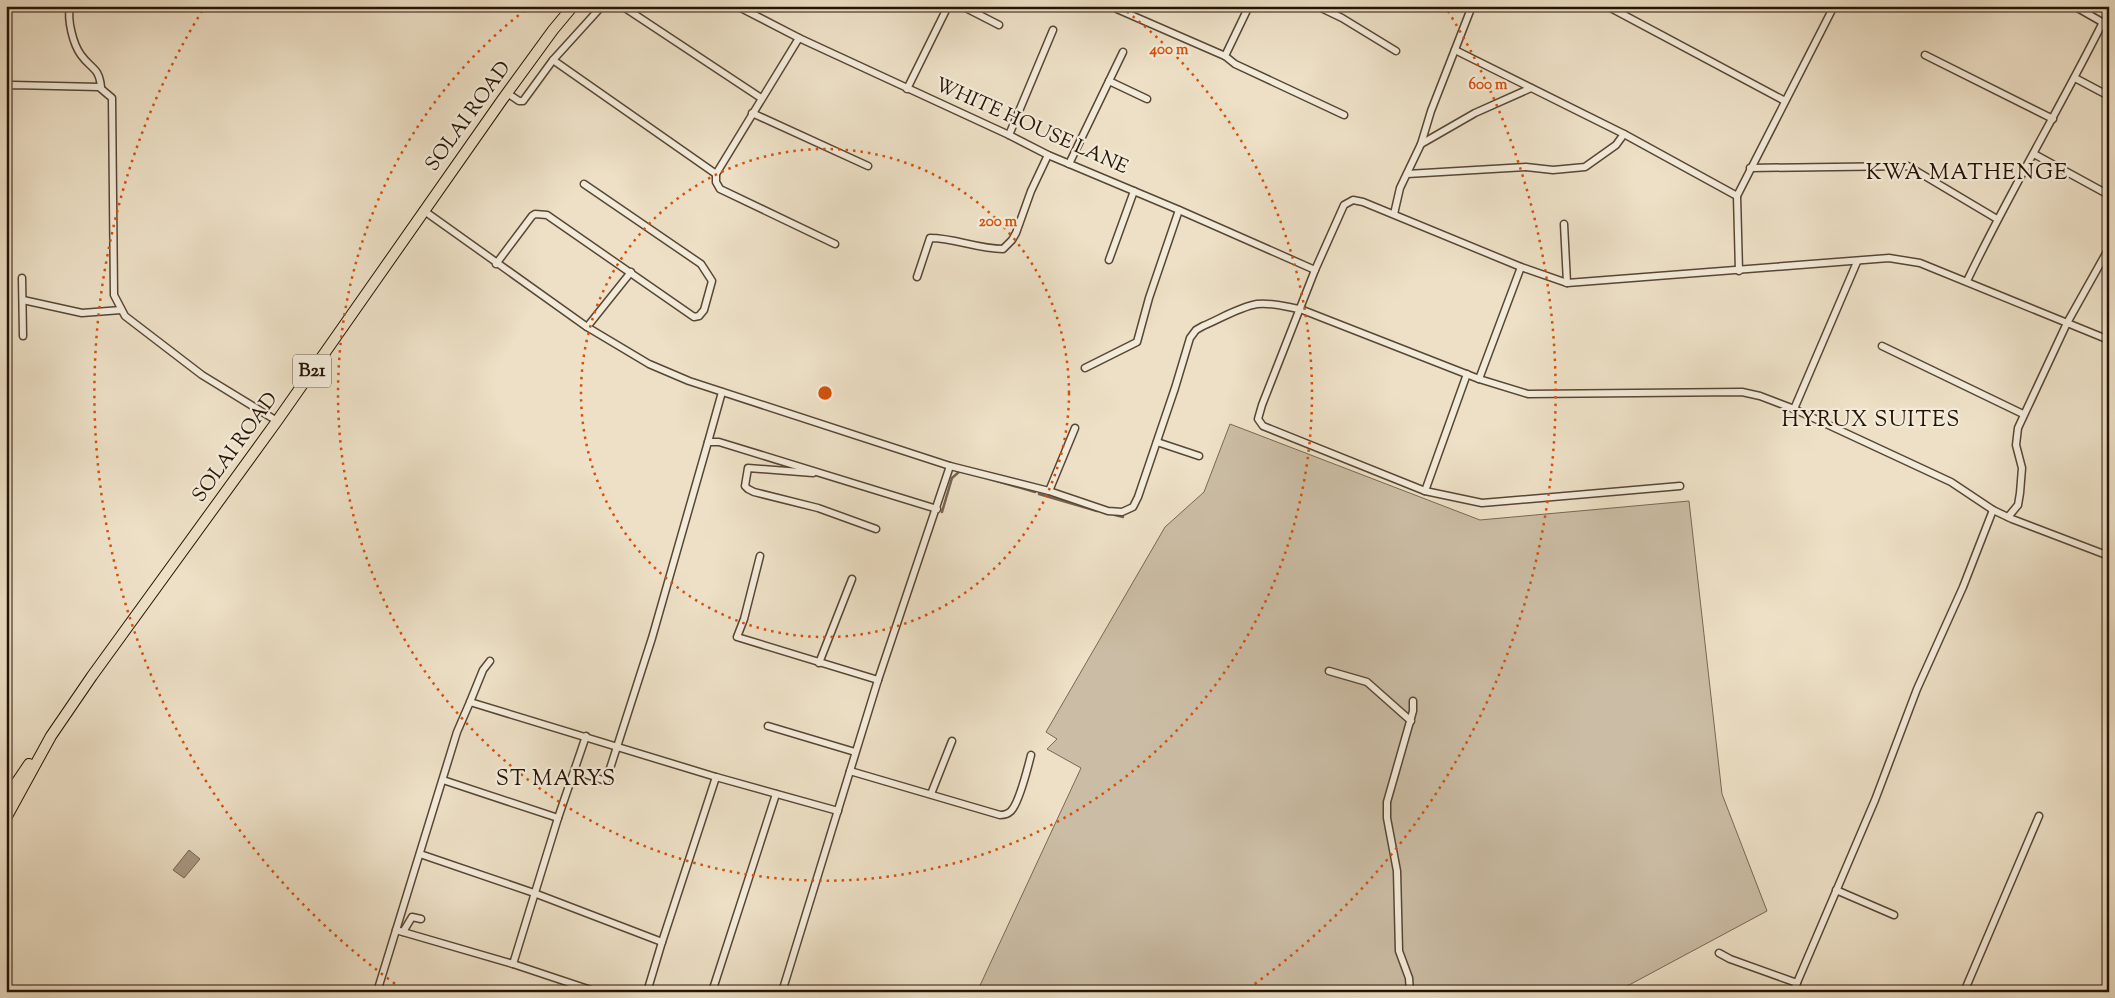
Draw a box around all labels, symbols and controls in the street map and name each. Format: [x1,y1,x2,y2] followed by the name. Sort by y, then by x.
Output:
[1149,40,1189,61] text: 400 m
[419,56,519,178] street label: SOLAI ROAD
[930,71,1132,183] street label: WHITE HOUSE LANE
[1469,75,1508,96] text: 600 m
[1866,158,2068,190] district label: KWA MATHENGE
[979,212,1018,233] text: 200 m
[293,354,331,388] road number: B21
[816,384,834,402] centre of rings
[186,387,286,509] street label: SOLAI ROAD
[1782,405,1960,437] district label: HYRUX SUITES
[496,764,616,796] district label: ST MARYS

